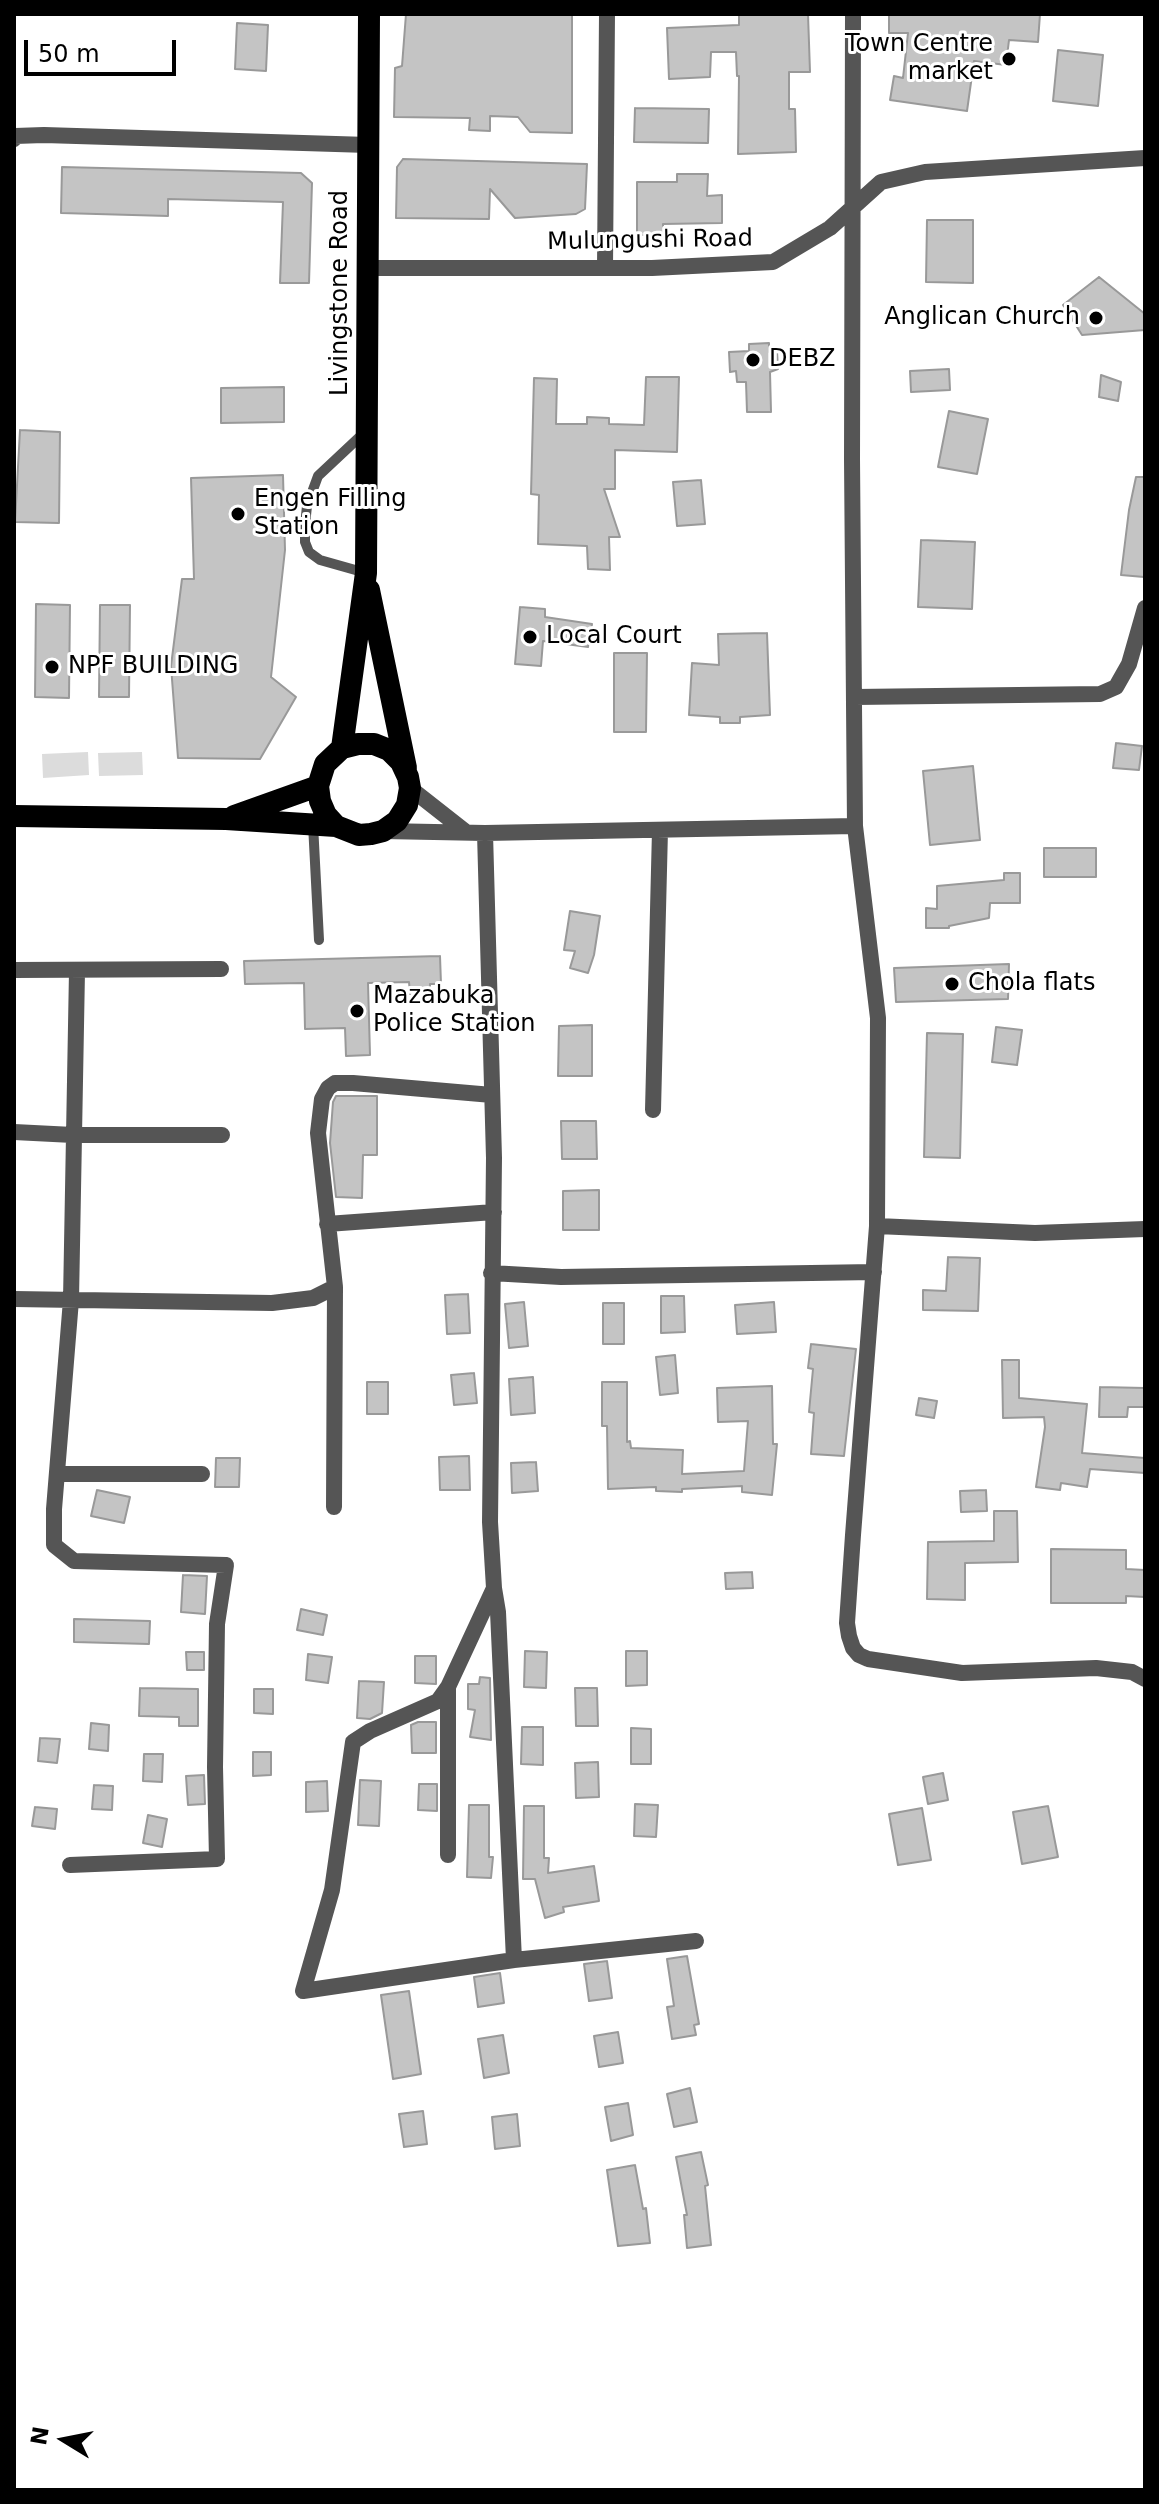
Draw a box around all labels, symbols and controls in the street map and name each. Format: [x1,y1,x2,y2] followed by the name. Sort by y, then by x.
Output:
[28,24,180,74] scale bar
[845,31,993,87] place label: Town Centre market
[38,40,100,68] text: 50 m
[1000,50,1018,68] marker: Town Centre market
[327,190,355,396] street label: Livingstone Road
[547,225,753,257] street label: Mulungushi Road
[884,304,1080,332] place label: Anglican Church
[1087,309,1105,327] marker: Anglican Church
[769,346,836,374] place label: DEBZ
[744,351,762,369] marker: DEBZ
[254,486,406,542] place label: Engen Filling Station
[229,505,247,523] marker: Engen Filling Station
[546,623,682,651] place label: Local Court
[521,628,539,646] marker: Local Court
[68,653,238,681] place label: NPF BUILDING
[43,658,61,676] marker: NPF BUILDING
[968,970,1095,998] place label: Chola flats
[943,975,961,993] marker: Chola flats
[373,983,536,1039] place label: Mazabuka Police Station
[348,1002,366,1020] marker: Mazabuka Police Station
[24,2400,104,2480] north arrow
[26,2425,54,2447] text: N

